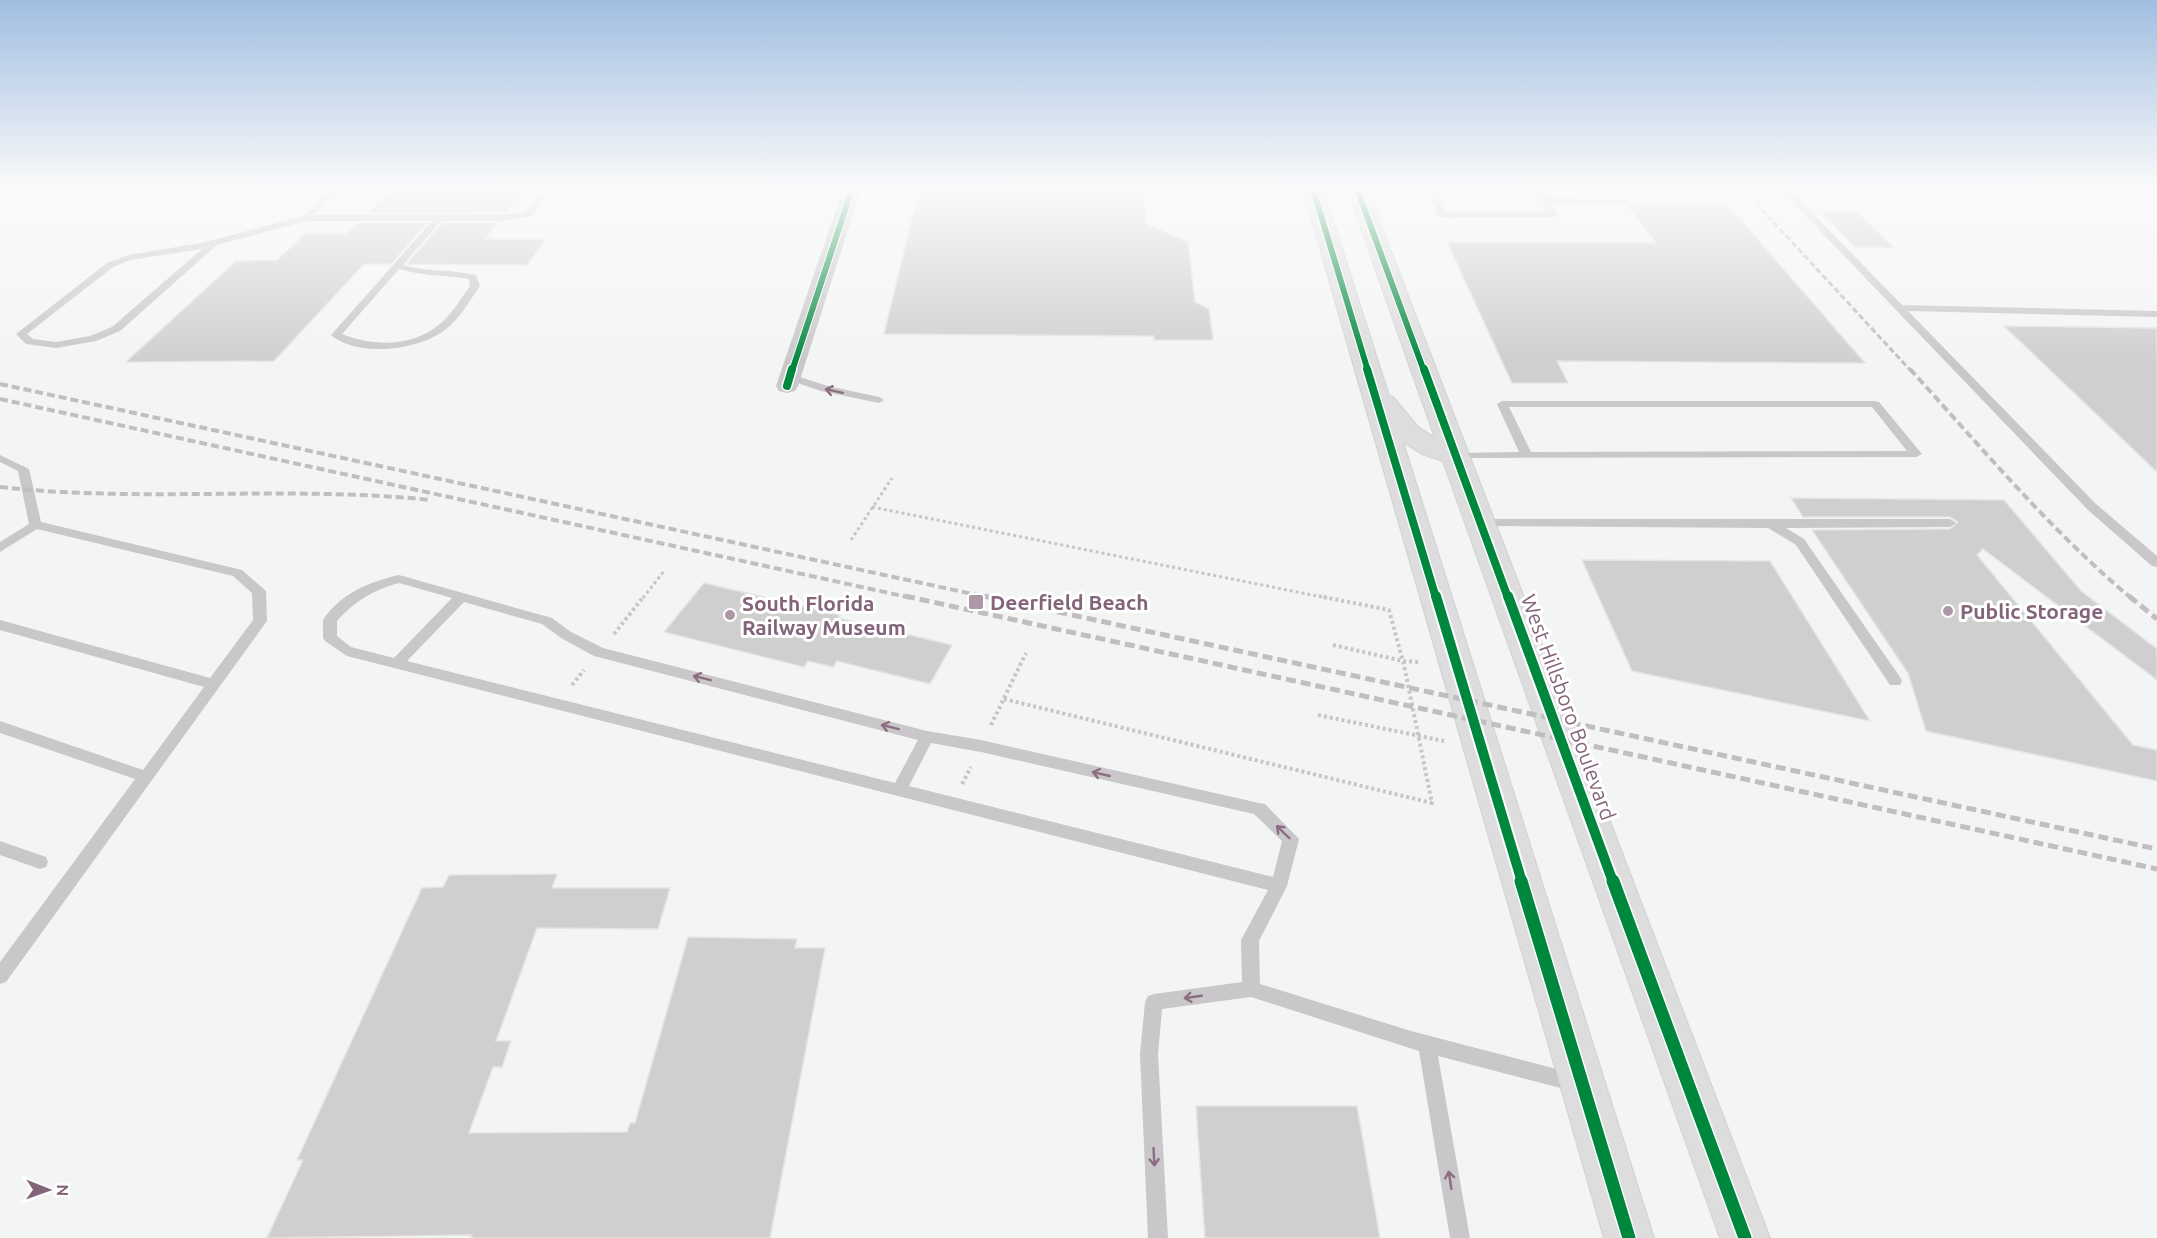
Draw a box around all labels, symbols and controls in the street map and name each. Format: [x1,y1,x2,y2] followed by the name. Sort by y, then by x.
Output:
[825,385,844,396] one-way arrow
[990,590,1149,614] place label: Deerfield Beach
[742,591,906,639] place label: South Florida Railway Museum
[1517,591,1621,823] street label: West Hillsboro Boulevard
[967,593,985,611] marker: Deerfield Beach
[1960,599,2103,623] place label: Public Storage
[1941,604,1955,618] marker: Public Storage
[723,608,737,622] marker: South Florida Railway Museum
[692,672,711,684] one-way arrow
[881,721,900,732] one-way arrow
[1092,767,1111,779] one-way arrow
[1276,825,1291,839] one-way arrow
[1183,992,1203,1003] one-way arrow
[1149,1147,1160,1167] one-way arrow
[18,1160,78,1220] north arrow
[1444,1171,1455,1191] one-way arrow
[54,1184,72,1196] text: N

